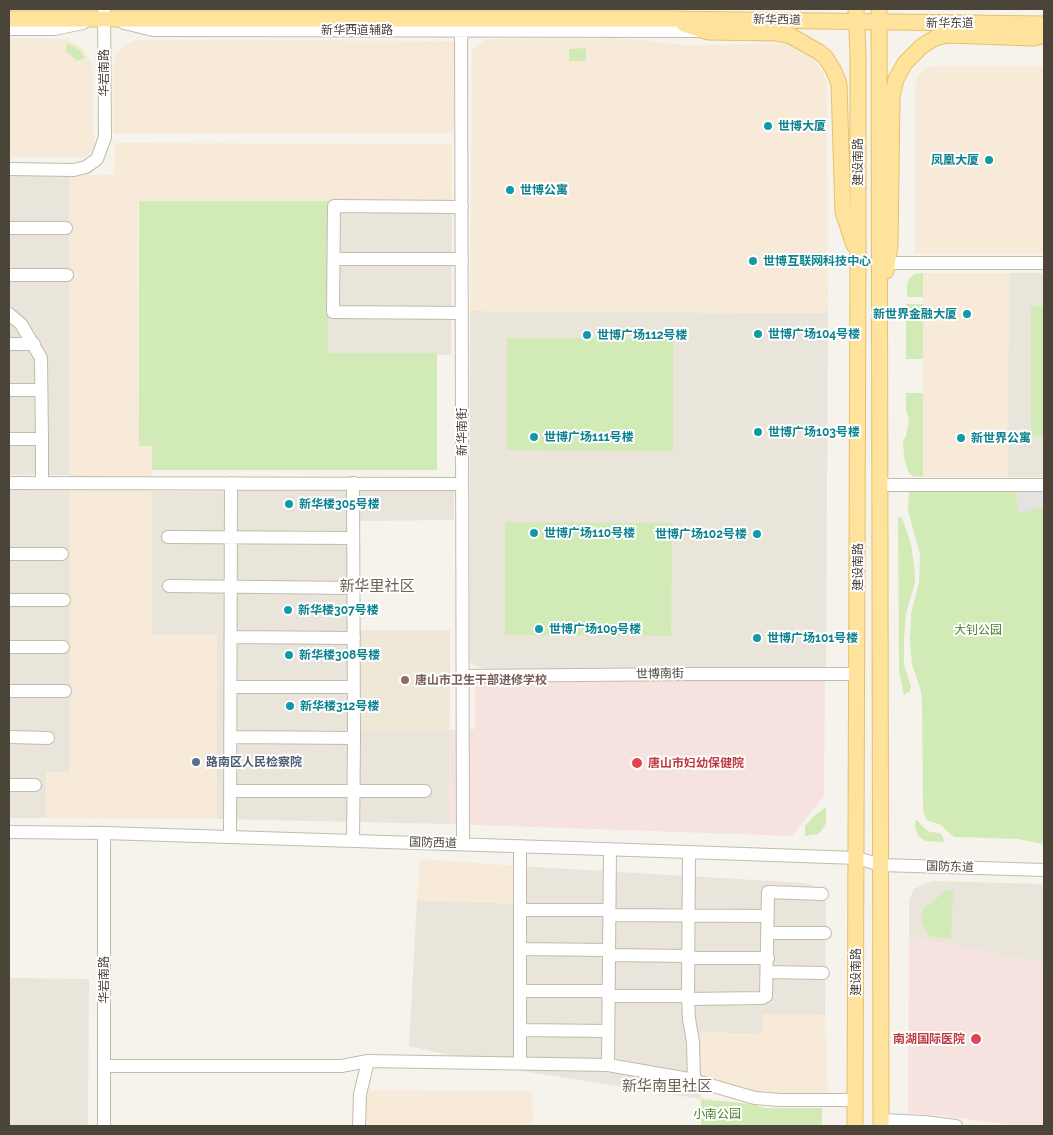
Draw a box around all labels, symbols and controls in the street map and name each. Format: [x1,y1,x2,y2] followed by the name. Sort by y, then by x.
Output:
[753,12,801,28] street label: 新华西道
[926,16,974,30] street label: 新华东道
[321,23,393,37] street label: 新华西道辅路
[97,49,111,97] street label: 华岩南路
[778,119,826,133] place label: 世博大厦
[762,120,774,132] marker: 世博大厦
[851,138,865,186] street label: 建设南路
[931,153,979,167] place label: 凤凰大厦
[983,154,995,166] marker: 凤凰大厦
[520,183,568,197] place label: 世博公寓
[504,184,516,196] marker: 世博公寓
[763,254,871,268] place label: 世博互联网科技中心
[747,255,759,267] marker: 世博互联网科技中心
[873,307,957,321] place label: 新世界金融大厦
[961,308,973,320] marker: 新世界金融大厦
[768,327,860,341] place label: 世博广场104号楼
[597,328,688,342] place label: 世博广场112号楼
[752,328,764,340] marker: 世博广场104号楼
[581,329,593,341] marker: 世博广场112号楼
[455,408,469,456] street label: 新华南街
[768,425,860,439] place label: 世博广场103号楼
[752,426,764,438] marker: 世博广场103号楼
[544,430,634,444] place label: 世博广场111号楼
[528,431,540,443] marker: 世博广场111号楼
[971,431,1031,445] place label: 新世界公寓
[955,432,967,444] marker: 新世界公寓
[299,497,380,511] place label: 新华楼305号楼
[283,498,295,510] marker: 新华楼305号楼
[544,526,635,540] place label: 世博广场110号楼
[528,527,540,539] marker: 世博广场110号楼
[655,527,747,541] place label: 世博广场102号楼
[751,528,763,540] marker: 世博广场102号楼
[851,543,865,591] street label: 建设南路
[340,577,414,595] district label: 新华里社区
[298,603,379,617] place label: 新华楼307号楼
[282,604,294,616] marker: 新华楼307号楼
[549,622,641,636] place label: 世博广场109号楼
[533,623,545,635] marker: 世博广场109号楼
[954,623,1002,637] park label: 大钊公园
[767,631,858,645] place label: 世博广场101号楼
[751,632,763,644] marker: 世博广场101号楼
[299,648,380,662] place label: 新华楼308号楼
[283,649,295,661] marker: 新华楼308号楼
[636,666,684,682] street label: 世博南街
[415,673,547,687] place label: 唐山市卫生干部进修学校
[399,674,411,686] marker: 唐山市卫生干部进修学校
[300,699,379,713] place label: 新华楼312号楼
[284,700,296,712] marker: 新华楼312号楼
[206,755,302,769] place label: 路南区人民检察院
[190,756,202,768] marker: 路南区人民检察院
[630,756,644,770] marker: 唐山市妇幼保健院
[648,756,744,770] place label: 唐山市妇幼保健院
[409,835,457,851] street label: 国防西道
[926,859,974,875] street label: 国防东道
[849,948,863,996] street label: 建设南路
[97,956,111,1004] street label: 华岩南路
[893,1032,965,1046] place label: 南湖国际医院
[969,1032,983,1046] marker: 南湖国际医院
[622,1077,712,1095] district label: 新华南里社区
[693,1107,741,1121] park label: 小南公园

